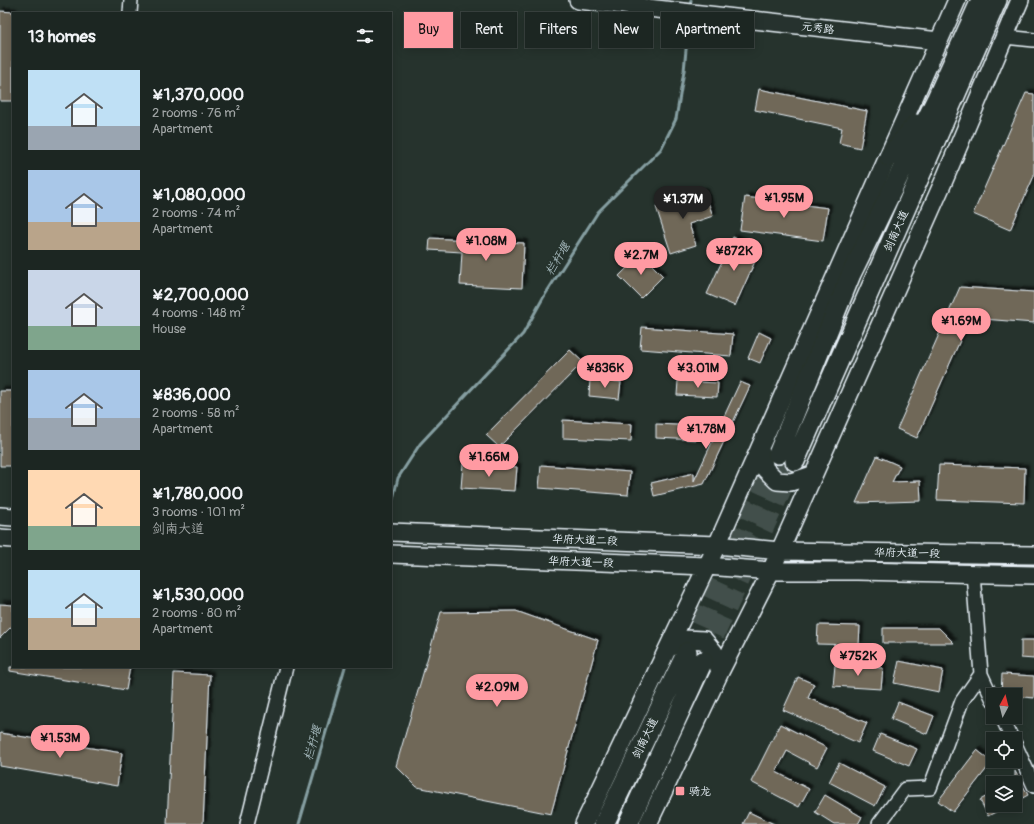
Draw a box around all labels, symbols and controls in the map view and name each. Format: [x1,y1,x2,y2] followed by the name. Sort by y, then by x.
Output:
[404,12,453,48] chip: Buy
[461,12,517,48] chip: Rent
[525,12,591,48] chip: Filters
[599,12,653,48] chip: New
[661,12,754,48] chip: Apartment
[801,20,835,36] street label: 元秀路
[354,25,376,47] icon: filters
[28,26,96,47] text: 13 homes
[152,84,244,105] text: ¥1,370,000
[60,86,108,134] icon: home
[152,105,240,121] text: 2 rooms · 76 m²
[152,121,213,137] text: Apartment
[152,184,246,205] text: ¥1,080,000
[751,185,817,219] pin: ¥1.95M
[60,186,108,234] icon: home
[650,186,716,220] pin: ¥1.37M
[764,190,804,206] text: ¥1.95M
[663,191,703,207] text: ¥1.37M
[152,205,240,221] text: 2 rooms · 74 m²
[881,208,911,254] street label: 剑南大道
[152,221,213,237] text: Apartment
[453,228,519,262] pin: ¥1.08M
[465,233,507,249] text: ¥1.08M
[542,238,575,278] water label: 栏杆堰
[706,238,762,272] pin: ¥872K
[613,242,669,276] pin: ¥2.7M
[715,243,753,259] text: ¥872K
[623,247,659,263] text: ¥2.7M
[152,284,249,305] text: ¥2,700,000
[60,286,108,334] icon: home
[152,305,245,321] text: 4 rooms · 148 m²
[928,308,994,342] pin: ¥1.69M
[941,313,981,329] text: ¥1.69M
[152,321,186,337] text: House
[577,355,633,389] pin: ¥836K
[665,355,731,389] pin: ¥3.01M
[586,360,624,376] text: ¥836K
[677,360,719,376] text: ¥3.01M
[152,384,231,405] text: ¥836,000
[60,386,108,434] icon: home
[152,405,239,421] text: 2 rooms · 58 m²
[673,416,739,450] pin: ¥1.78M
[152,421,213,437] text: Apartment
[686,421,726,437] text: ¥1.78M
[456,444,522,478] pin: ¥1.66M
[468,449,510,465] text: ¥1.66M
[152,483,243,504] text: ¥1,780,000
[60,486,108,534] icon: home
[152,504,245,520] text: 3 rooms · 101 m²
[152,521,204,537] text: 剑南大道
[552,532,618,548] street label: 华府大道二段
[874,546,940,560] street label: 华府大道一段
[548,554,614,570] street label: 华府大道一段
[152,584,244,605] text: ¥1,530,000
[60,586,108,634] icon: home
[152,605,241,621] text: 2 rooms · 80 m²
[152,621,213,637] text: Apartment
[830,643,886,677] pin: ¥752K
[839,648,877,664] text: ¥752K
[464,674,530,708] pin: ¥2.09M
[475,679,519,695] text: ¥2.09M
[986,688,1022,724] north arrow
[986,688,1022,812] map controls
[630,715,660,761] street label: 剑南大道
[301,722,326,762] water label: 栏杆堰
[27,725,93,759] pin: ¥1.53M
[40,730,80,746] text: ¥1.53M
[986,732,1022,768] button: locate
[986,776,1022,812] button: layers
[674,785,686,797] marker: 骑龙
[689,785,711,798] place label: 骑龙

